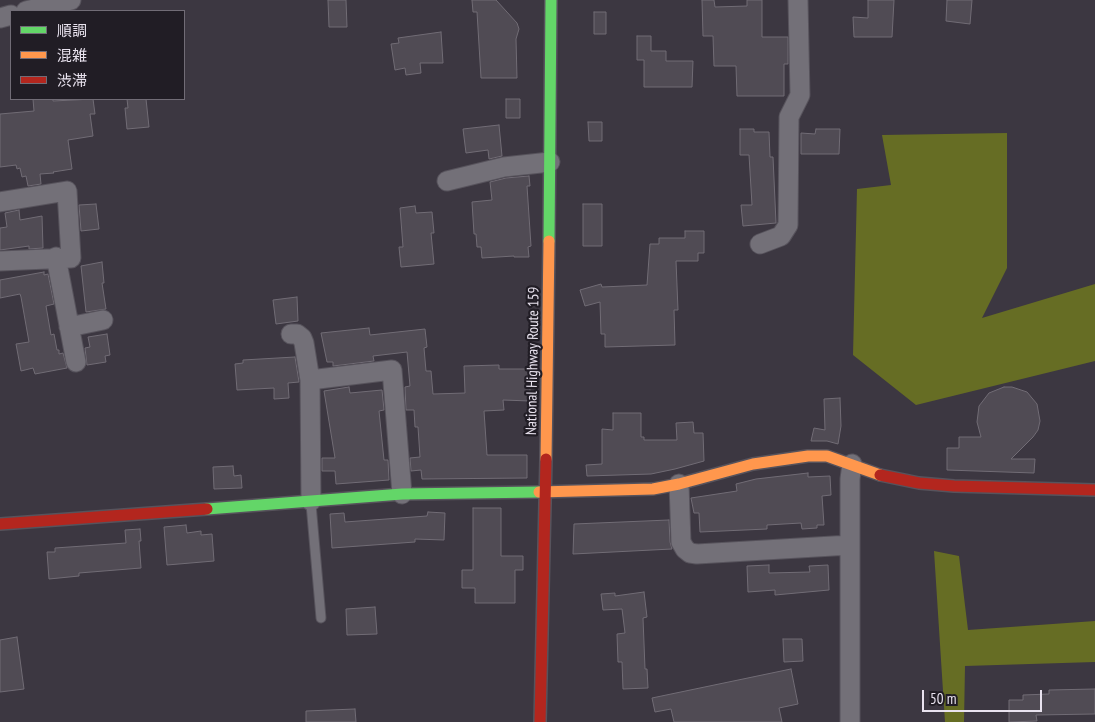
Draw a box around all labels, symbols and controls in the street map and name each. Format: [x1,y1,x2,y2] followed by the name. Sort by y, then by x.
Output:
[10,10,185,100] legend
[57,21,87,40] text: 順調
[57,46,87,65] text: 混雑
[57,71,87,90] text: 渋滞
[523,287,543,435] street label: National Highway Route 159
[925,680,1045,712] scale bar
[930,689,956,708] text: 50 m

